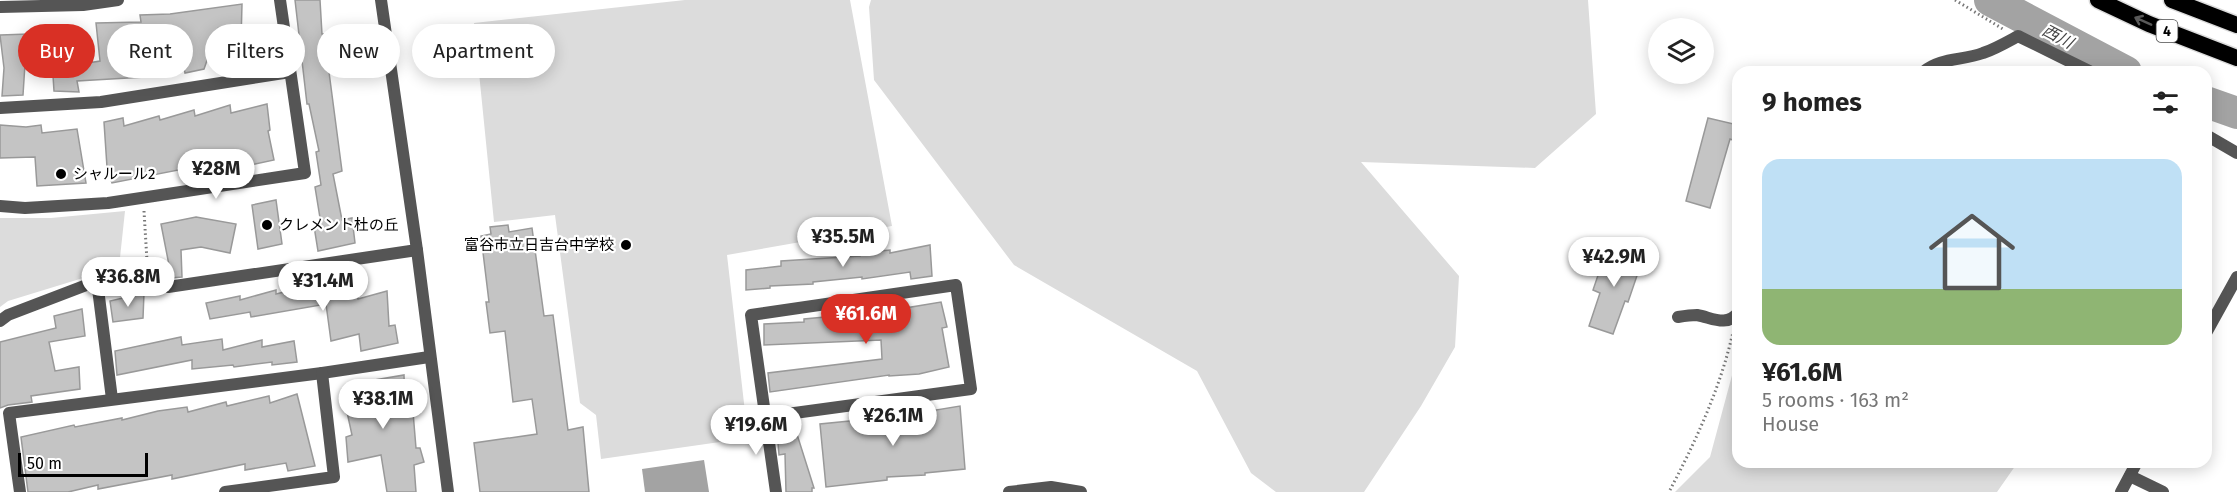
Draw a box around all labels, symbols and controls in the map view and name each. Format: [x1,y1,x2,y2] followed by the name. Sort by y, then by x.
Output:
[2135,15,2153,27] one-way arrow
[1648,18,1714,84] map controls
[1648,18,1714,84] button: layers
[2156,20,2178,42] road number: 4
[2039,21,2078,53] water label: 西川
[18,24,95,78] chip: Buy
[107,24,193,78] chip: Rent
[205,24,305,78] chip: Filters
[317,24,400,78] chip: New
[412,24,555,78] chip: Apartment
[2149,86,2182,119] icon: filters
[1762,87,1862,118] text: 9 homes
[180,149,252,200] pin: ¥28M
[192,156,240,180] text: ¥28M
[73,165,155,183] place label: シャルール2
[54,167,68,181] marker: シャルール2
[1918,198,2026,306] icon: home
[279,216,399,234] place label: クレメント杜の丘
[794,217,892,268] pin: ¥35.5M
[260,218,274,232] marker: クレメント杜の丘
[811,224,875,248] text: ¥35.5M
[464,236,614,254] place label: 富谷市立日吉台中学校
[1565,237,1663,288] pin: ¥42.9M
[619,238,633,252] marker: 富谷市立日吉台中学校
[1582,244,1646,268] text: ¥42.9M
[79,257,177,308] pin: ¥36.8M
[274,261,372,312] pin: ¥31.4M
[96,264,160,288] text: ¥36.8M
[292,268,354,292] text: ¥31.4M
[817,294,915,345] pin: ¥61.6M
[835,301,897,325] text: ¥61.6M
[1762,357,1842,388] text: ¥61.6M
[334,379,432,430] pin: ¥38.1M
[353,386,413,410] text: ¥38.1M
[1762,388,1909,412] text: 5 rooms · 163 m²
[844,396,942,447] pin: ¥26.1M
[863,403,923,427] text: ¥26.1M
[707,405,805,456] pin: ¥19.6M
[725,412,787,436] text: ¥19.6M
[1762,412,1819,436] text: House
[18,450,148,478] scale bar
[27,454,62,473] text: 50 m

